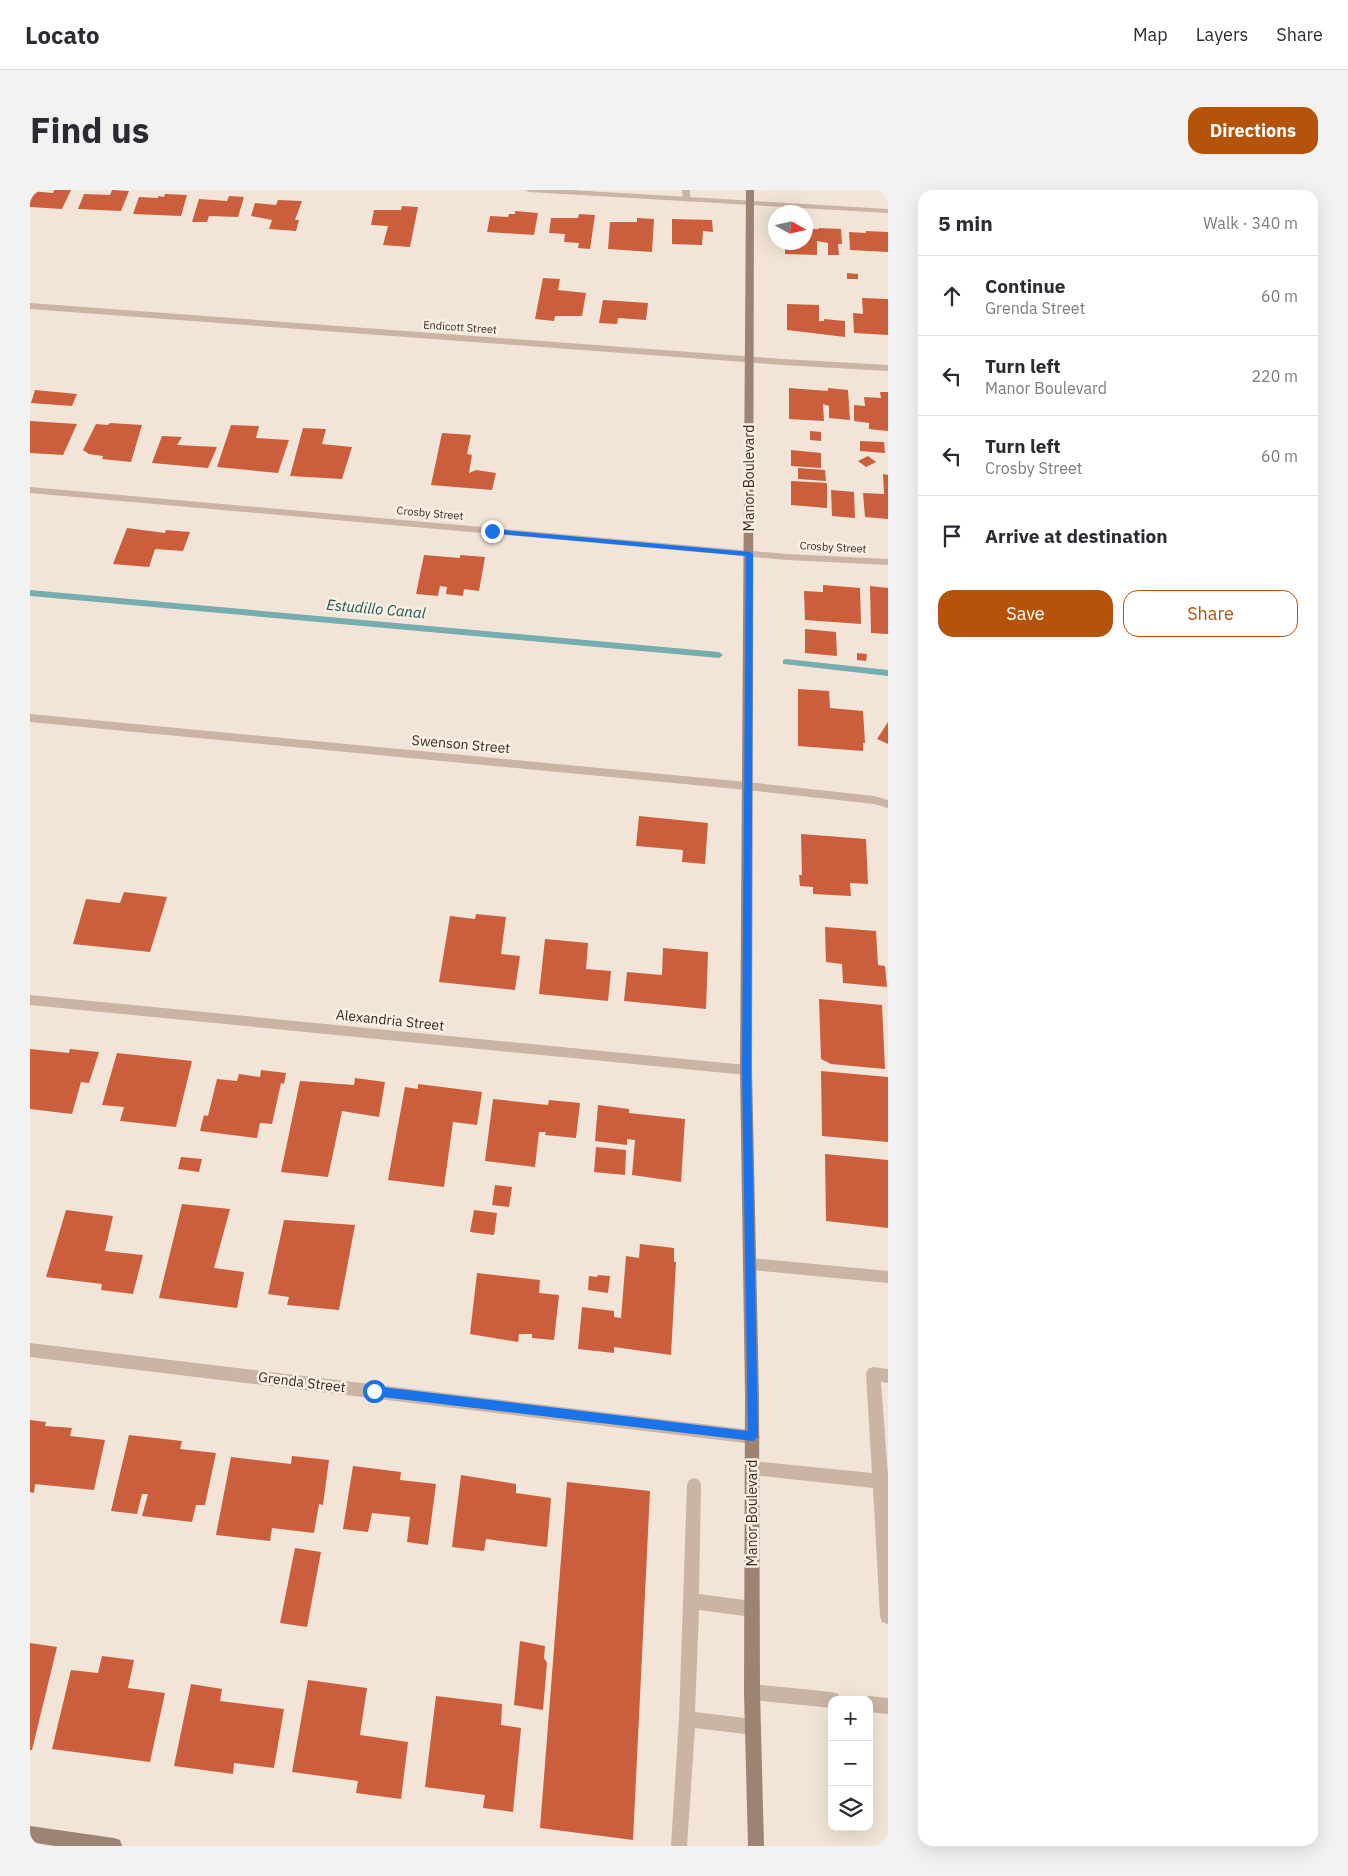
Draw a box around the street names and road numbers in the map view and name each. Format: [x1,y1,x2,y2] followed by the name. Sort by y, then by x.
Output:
[423,317,497,337] street label: Endicott Street
[740,425,758,531] street label: Manor Boulevard
[396,503,464,523] street label: Crosby Street
[799,538,867,556] street label: Crosby Street
[411,731,511,757] street label: Swenson Street
[335,1005,445,1035] street label: Alexandria Street
[257,1368,347,1396] street label: Grenda Street
[743,1460,761,1566] street label: Manor Boulevard

